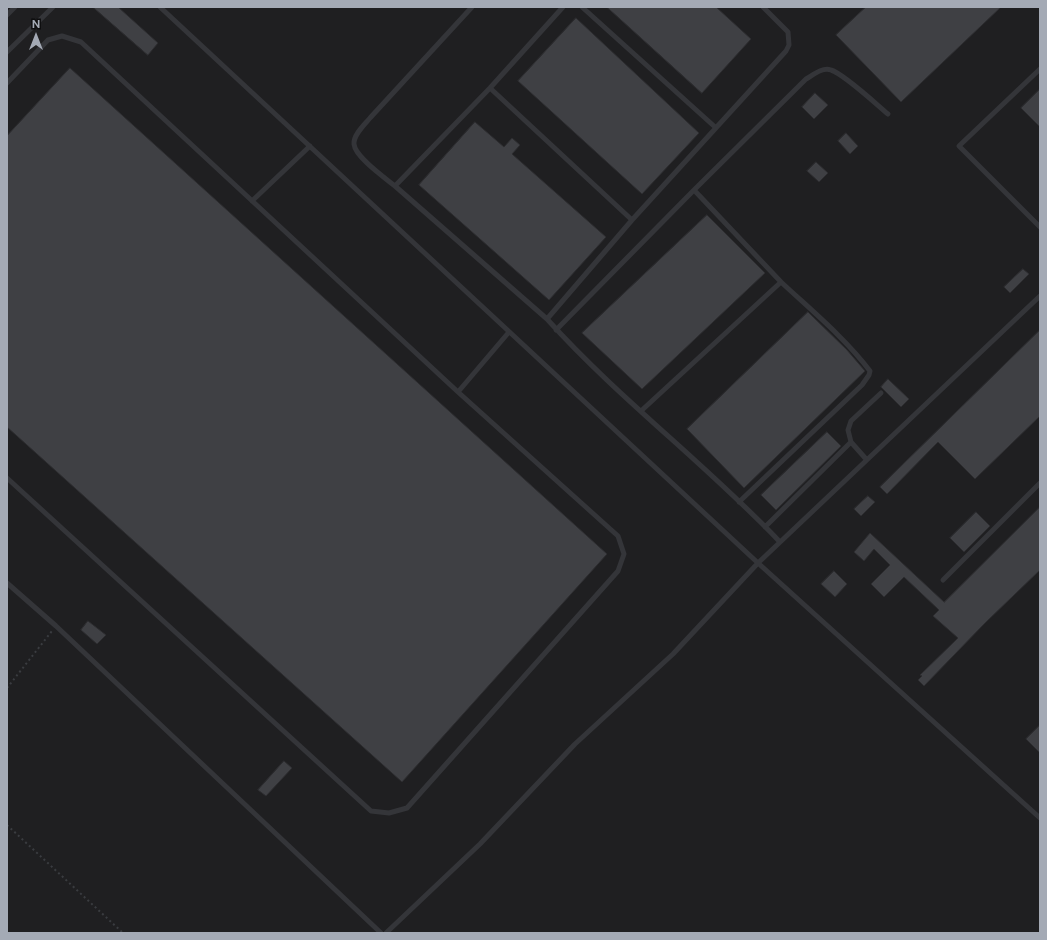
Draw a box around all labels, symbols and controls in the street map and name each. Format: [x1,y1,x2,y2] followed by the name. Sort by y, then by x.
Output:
[16,16,56,56] north arrow
[32,18,40,30] text: N

